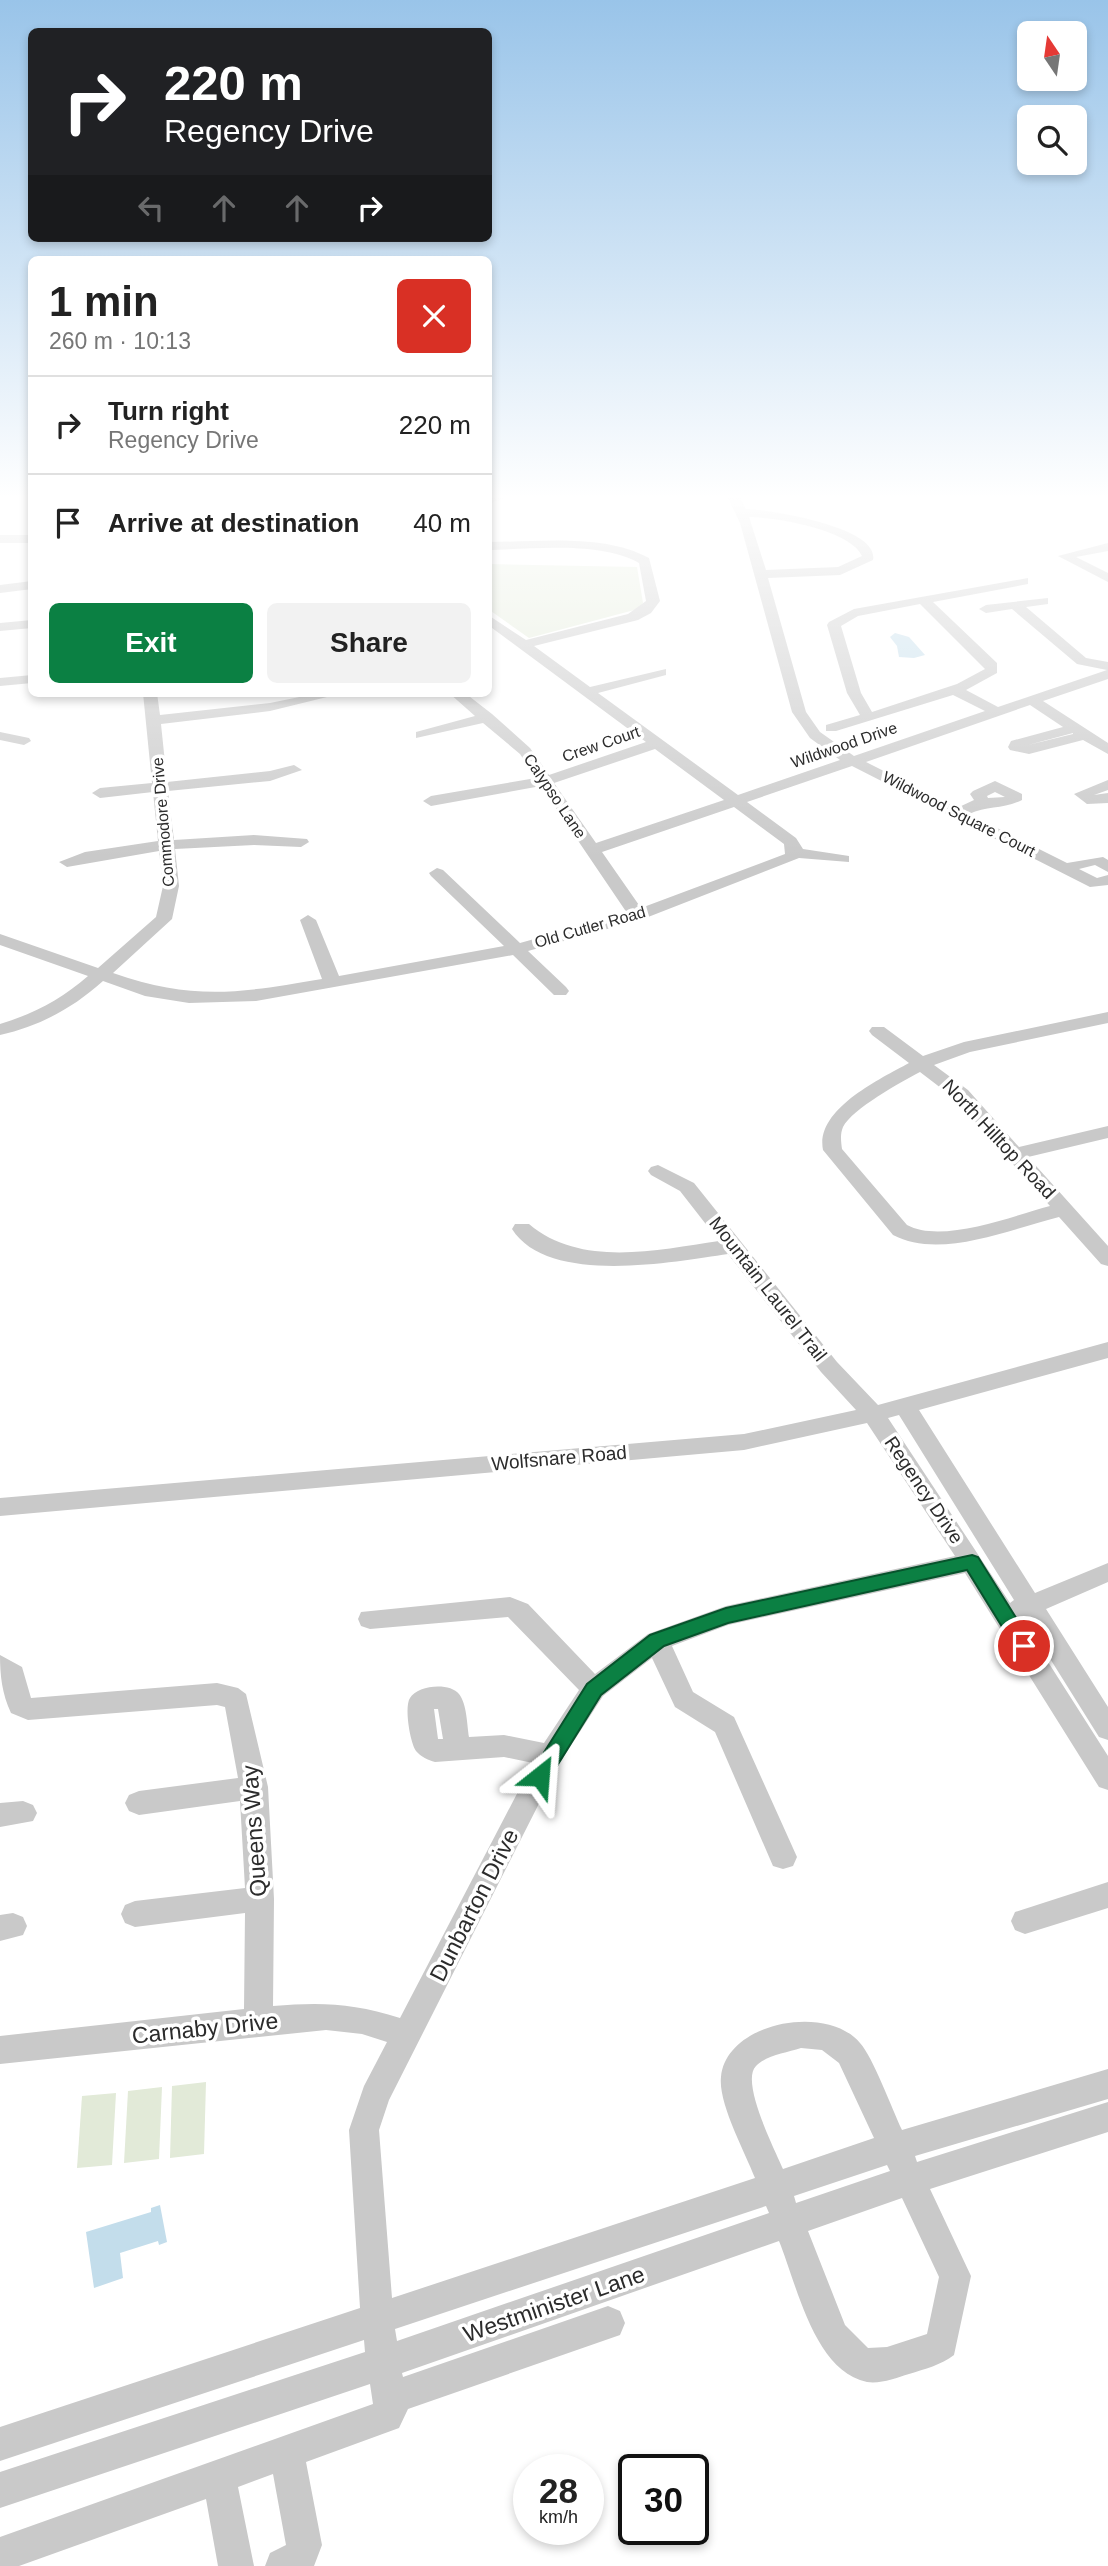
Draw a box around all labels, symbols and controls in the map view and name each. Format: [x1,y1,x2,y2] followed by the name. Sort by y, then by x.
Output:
[1017,21,1087,91] north arrow
[1017,21,1087,175] map controls
[49,56,140,147] icon: right
[164,56,303,110] text: 220 m
[1017,105,1087,175] button: search
[164,113,374,149] text: Regency Drive
[132,189,170,227] icon: left
[205,189,243,227] icon: ahead
[278,189,316,227] icon: ahead
[351,189,389,227] icon: right
[49,278,159,325] text: 1 min
[397,279,471,353] button: close
[49,328,191,354] text: 260 m · 10:13
[108,396,229,426] text: Turn right
[49,406,87,444] icon: right
[399,410,471,440] text: 220 m
[108,427,259,453] text: Regency Drive
[49,504,87,542] icon: arrive
[108,508,359,538] text: Arrive at destination
[413,508,471,538] text: 40 m
[49,603,253,683] button: Exit
[267,603,471,683] button: Share
[789,719,899,771] street label: Wildwood Drive
[560,723,643,765] street label: Crew Court
[521,751,589,841] street label: Calypso Lane
[149,756,177,887] street label: Commodore Drive
[880,768,1039,860] street label: Wildwood Square Court
[533,903,647,951] street label: Old Cutler Road
[938,1075,1060,1203] street label: North Hilltop Road
[705,1213,831,1365] street label: Mountain Laurel Trail
[880,1432,968,1548] street label: Regency Drive
[490,1442,628,1474] street label: Wolfsnare Road
[994,1616,1054,1676] pin
[1005,1627,1043,1665] icon: arrive
[503,1739,577,1813] position arrow
[236,1764,272,1898] street label: Queens Way
[424,1824,524,1986] street label: Dunbarton Drive
[131,2007,279,2049] street label: Carnaby Drive
[460,2261,648,2347] street label: Westminister Lane
[618,2454,709,2545] speed limit sign: 30
[539,2471,578,2510] text: 28
[539,2507,578,2527] text: km/h

